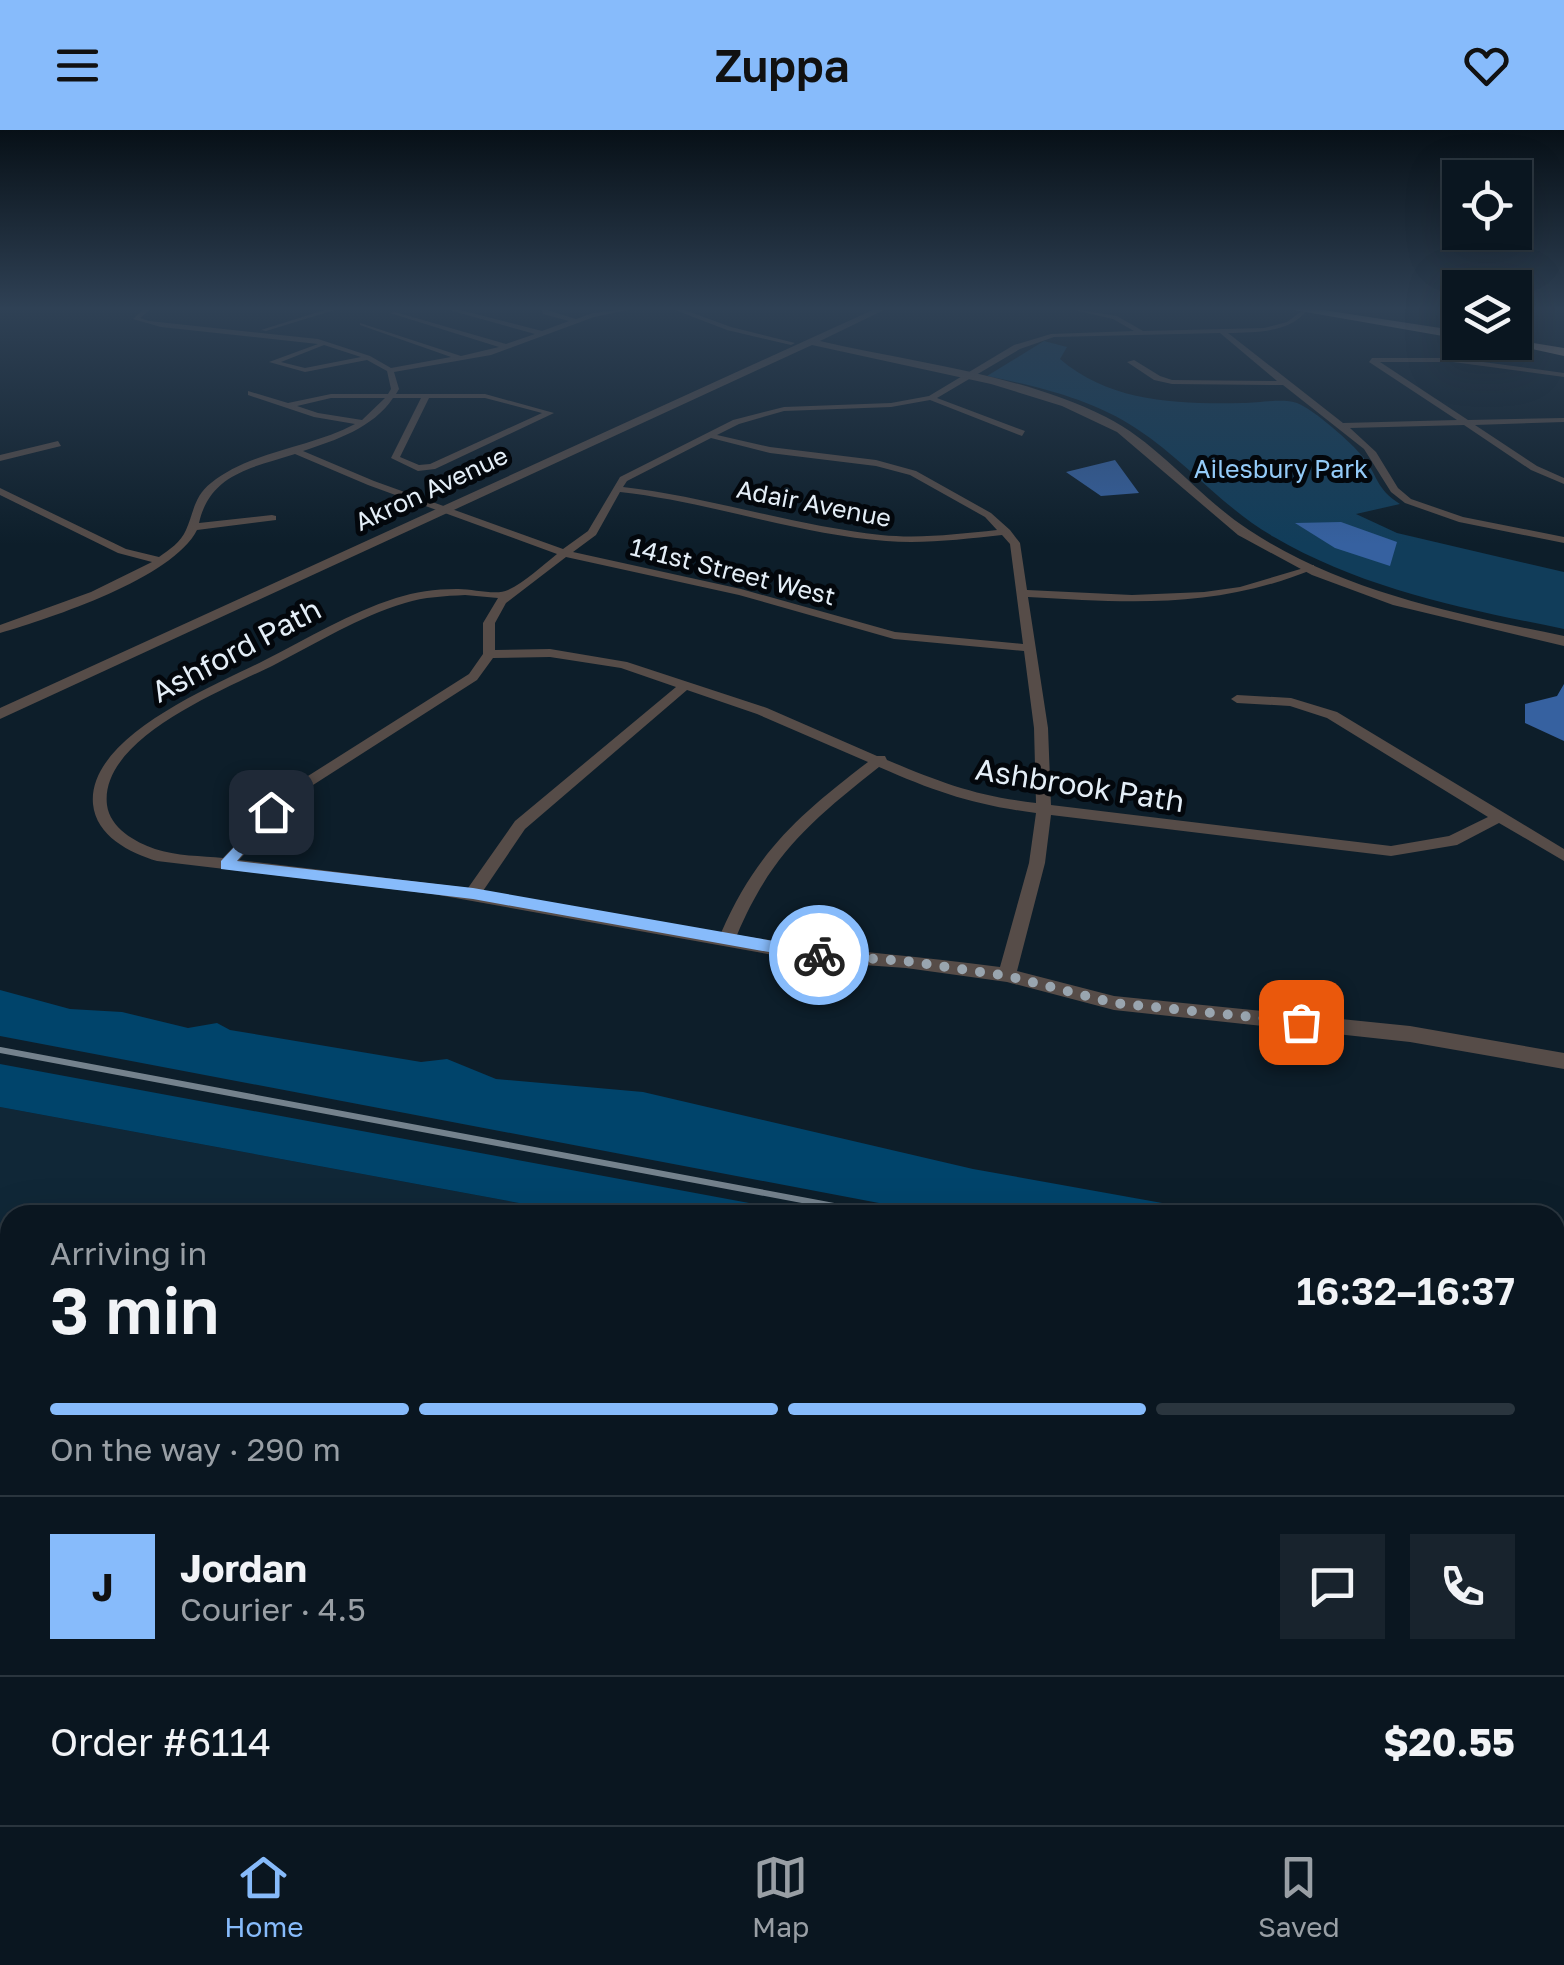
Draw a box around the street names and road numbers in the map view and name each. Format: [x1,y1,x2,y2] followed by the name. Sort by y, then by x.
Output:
[350,439,512,537] street label: Akron Avenue
[734,473,894,533] street label: Adair Avenue
[627,531,839,611] street label: 141st Street West
[145,590,327,710] street label: Ashford Path
[973,751,1187,819] street label: Ashbrook Path

